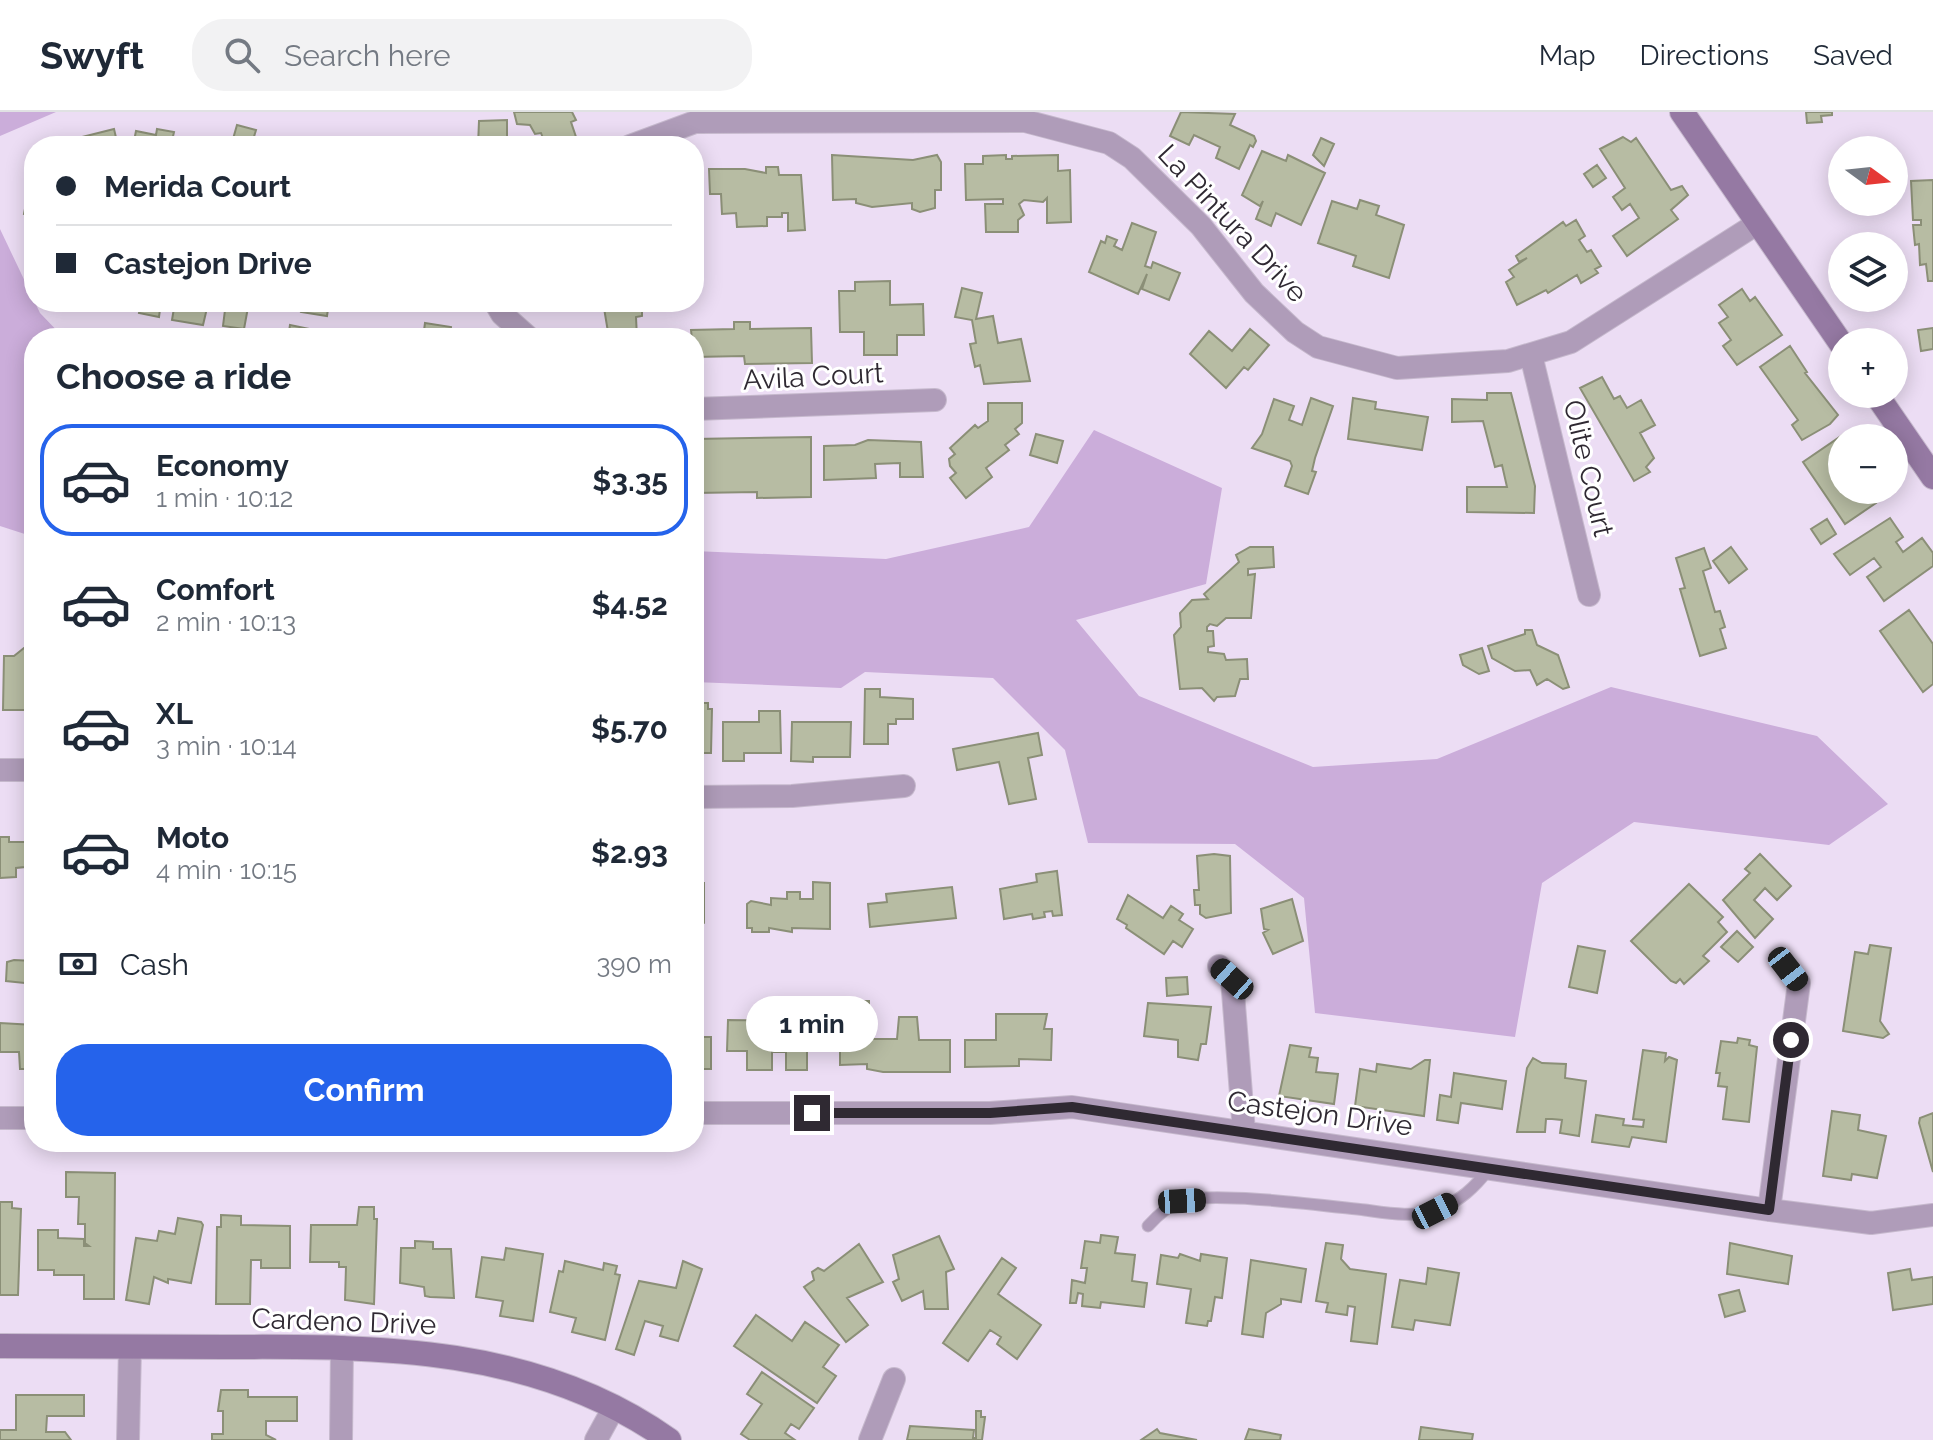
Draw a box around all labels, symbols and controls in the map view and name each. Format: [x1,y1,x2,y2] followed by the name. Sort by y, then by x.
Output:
[192,19,752,91] search box
[40,33,144,78] text: Swyft
[220,33,264,77] icon: search
[284,38,451,73] text: Search here
[1539,39,1596,72] text: Map
[1640,39,1769,72] text: Directions
[1813,39,1893,72] text: Saved
[1828,136,1908,216] north arrow
[1828,136,1908,504] map controls
[1151,138,1314,309] street label: La Pintura Drive
[104,169,291,204] text: Merida Court
[1828,232,1908,312] button: layers
[104,246,312,281] text: Castejon Drive
[1828,328,1908,408] button: +
[56,355,291,397] text: Choose a ride
[742,356,885,397] street label: Avila Court
[1557,397,1620,540] street label: Olite Court
[1828,424,1908,504] button: −
[60,444,132,516] icon: car
[156,448,289,483] text: Economy
[592,463,668,498] text: $3.35
[156,483,293,513] text: 1 min · 10:12
[60,568,132,640] icon: car
[156,572,275,607] text: Comfort
[592,587,668,622] text: $4.52
[156,607,296,637] text: 2 min · 10:13
[60,692,132,764] icon: car
[156,696,193,731] text: XL
[591,711,668,746] text: $5.70
[156,731,297,761] text: 3 min · 10:14
[60,816,132,888] icon: car
[156,820,229,855] text: Moto
[591,835,668,870] text: $2.93
[156,855,297,885] text: 4 min · 10:15
[56,942,100,986] icon: cash
[1764,943,1812,995] car
[120,947,189,982] text: Cash
[596,949,672,979] text: 390 m
[1206,954,1258,1004] car
[746,997,878,1053] callout: 1 min
[779,1009,845,1039] text: 1 min
[1773,1022,1809,1058] route start
[56,1044,672,1136] button: Confirm
[1225,1084,1415,1143] street label: Castejon Drive
[794,1095,830,1131] route end
[1157,1188,1207,1214] car
[1408,1189,1462,1233] car
[251,1302,437,1341] street label: Cardeno Drive

